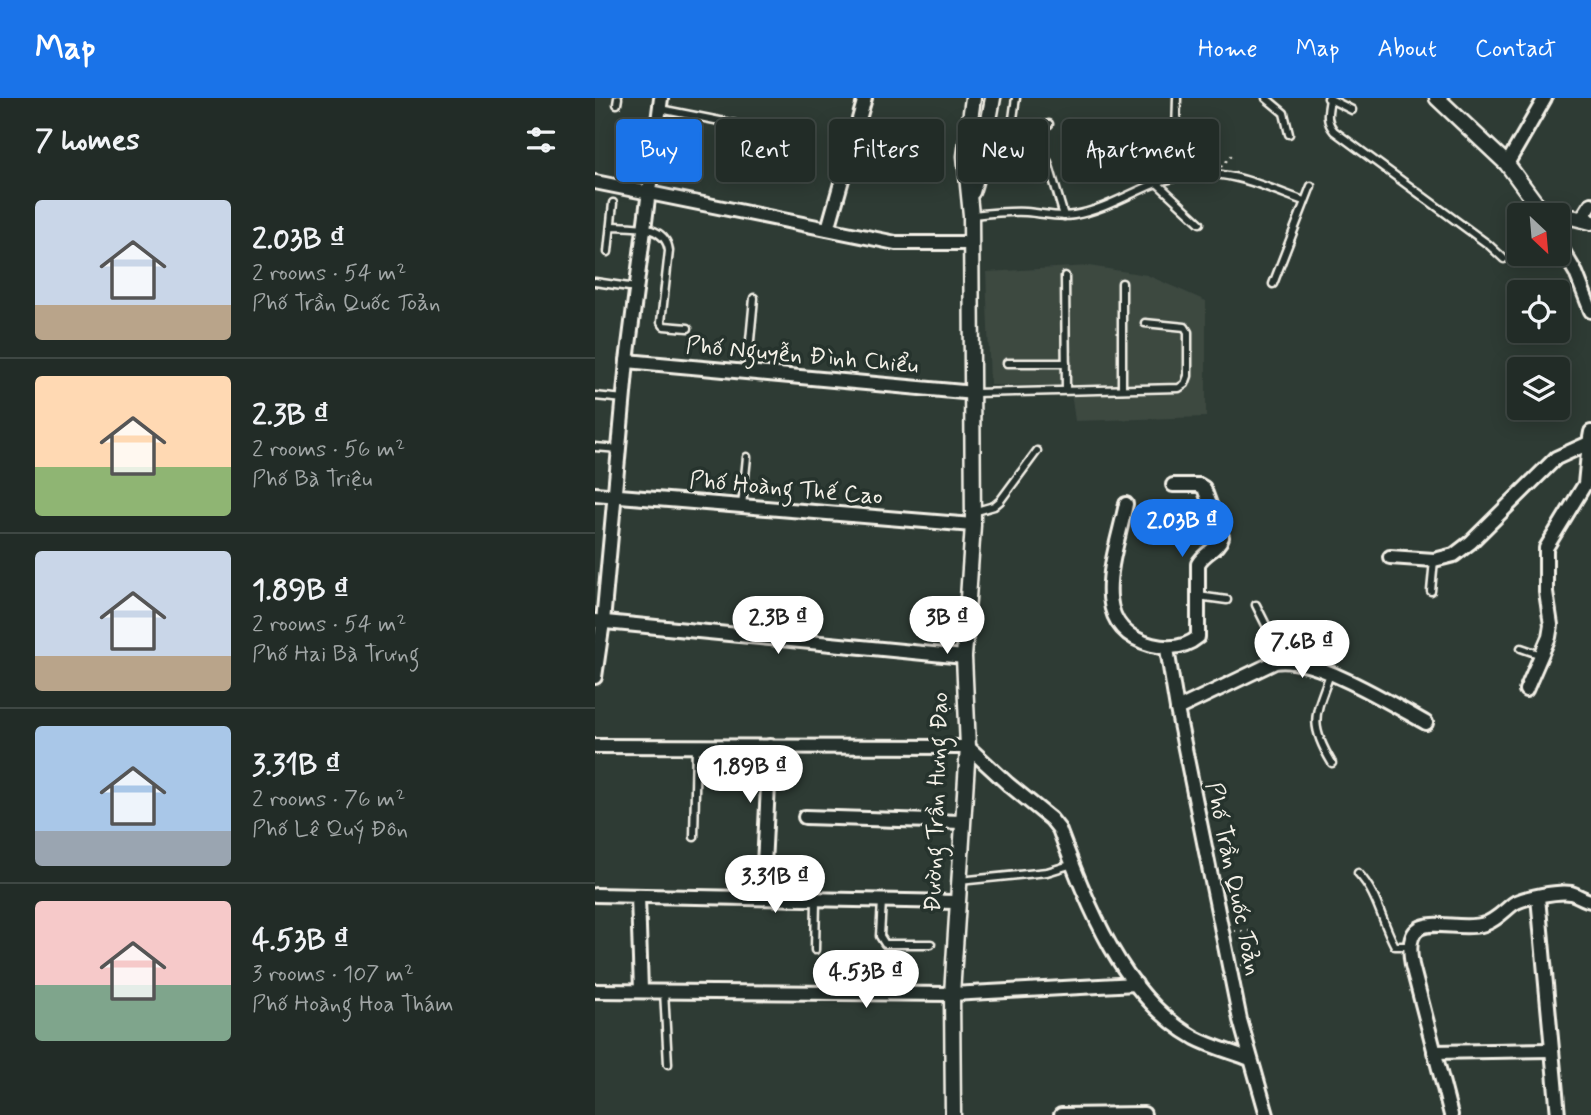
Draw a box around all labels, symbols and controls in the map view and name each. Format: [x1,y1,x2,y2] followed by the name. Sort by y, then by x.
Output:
[35,27,95,71] text: Map
[1198,34,1258,65] text: Home
[1296,34,1340,65] text: Map
[1378,34,1437,65] text: About
[1475,34,1556,65] text: Contact
[616,119,702,182] chip: Buy
[716,119,815,182] chip: Rent
[829,119,944,182] chip: Filters
[958,119,1048,182] chip: New
[1062,119,1219,182] chip: Apartment
[35,121,140,160] text: 7 homes
[522,121,560,159] icon: filters
[1507,203,1570,266] north arrow
[1507,203,1570,420] map controls
[252,220,345,259] text: 2.03B ₫
[91,228,175,312] icon: home
[252,259,406,289] text: 2 rooms · 54 m²
[1507,280,1570,343] button: locate
[252,289,441,319] text: Phố Trần Quốc Toản
[684,330,920,385] street label: Phố Nguyễn Đình Chiểu
[1507,357,1570,420] button: layers
[252,396,329,435] text: 2.3B ₫
[91,404,175,488] icon: home
[252,435,405,465] text: 2 rooms · 56 m²
[252,465,373,495] text: Phố Bà Triệu
[688,465,884,516] street label: Phố Hoàng Thế Cao
[1117,500,1247,559] pin: 2.03B ₫
[1146,507,1218,537] text: 2.03B ₫
[252,571,349,610] text: 1.89B ₫
[91,579,175,663] icon: home
[721,596,835,656] pin: 2.3B ₫
[906,596,988,656] pin: 3B ₫
[748,604,808,634] text: 2.3B ₫
[926,604,968,634] text: 3B ₫
[252,610,406,640] text: 2 rooms · 54 m²
[1245,620,1359,680] pin: 7.6B ₫
[1270,628,1334,658] text: 7.6B ₫
[252,640,420,670] text: Phố Hai Bà Trưng
[918,692,959,913] street label: Đường Trần Hưng Đạo
[252,746,341,785] text: 3.31B ₫
[685,746,815,805] pin: 1.89B ₫
[713,753,787,783] text: 1.89B ₫
[91,754,175,838] icon: home
[1197,780,1269,978] street label: Phố Trần Quốc Toản
[252,785,405,815] text: 2 rooms · 76 m²
[252,815,408,845] text: Phố Lê Quý Đôn
[710,856,840,915] pin: 3.31B ₫
[741,863,809,893] text: 3.31B ₫
[252,921,349,960] text: 4.53B ₫
[91,929,175,1013] icon: home
[801,950,931,1010] pin: 4.53B ₫
[829,958,903,988] text: 4.53B ₫
[252,960,414,990] text: 3 rooms · 107 m²
[252,990,453,1020] text: Phố Hoàng Hoa Thám

